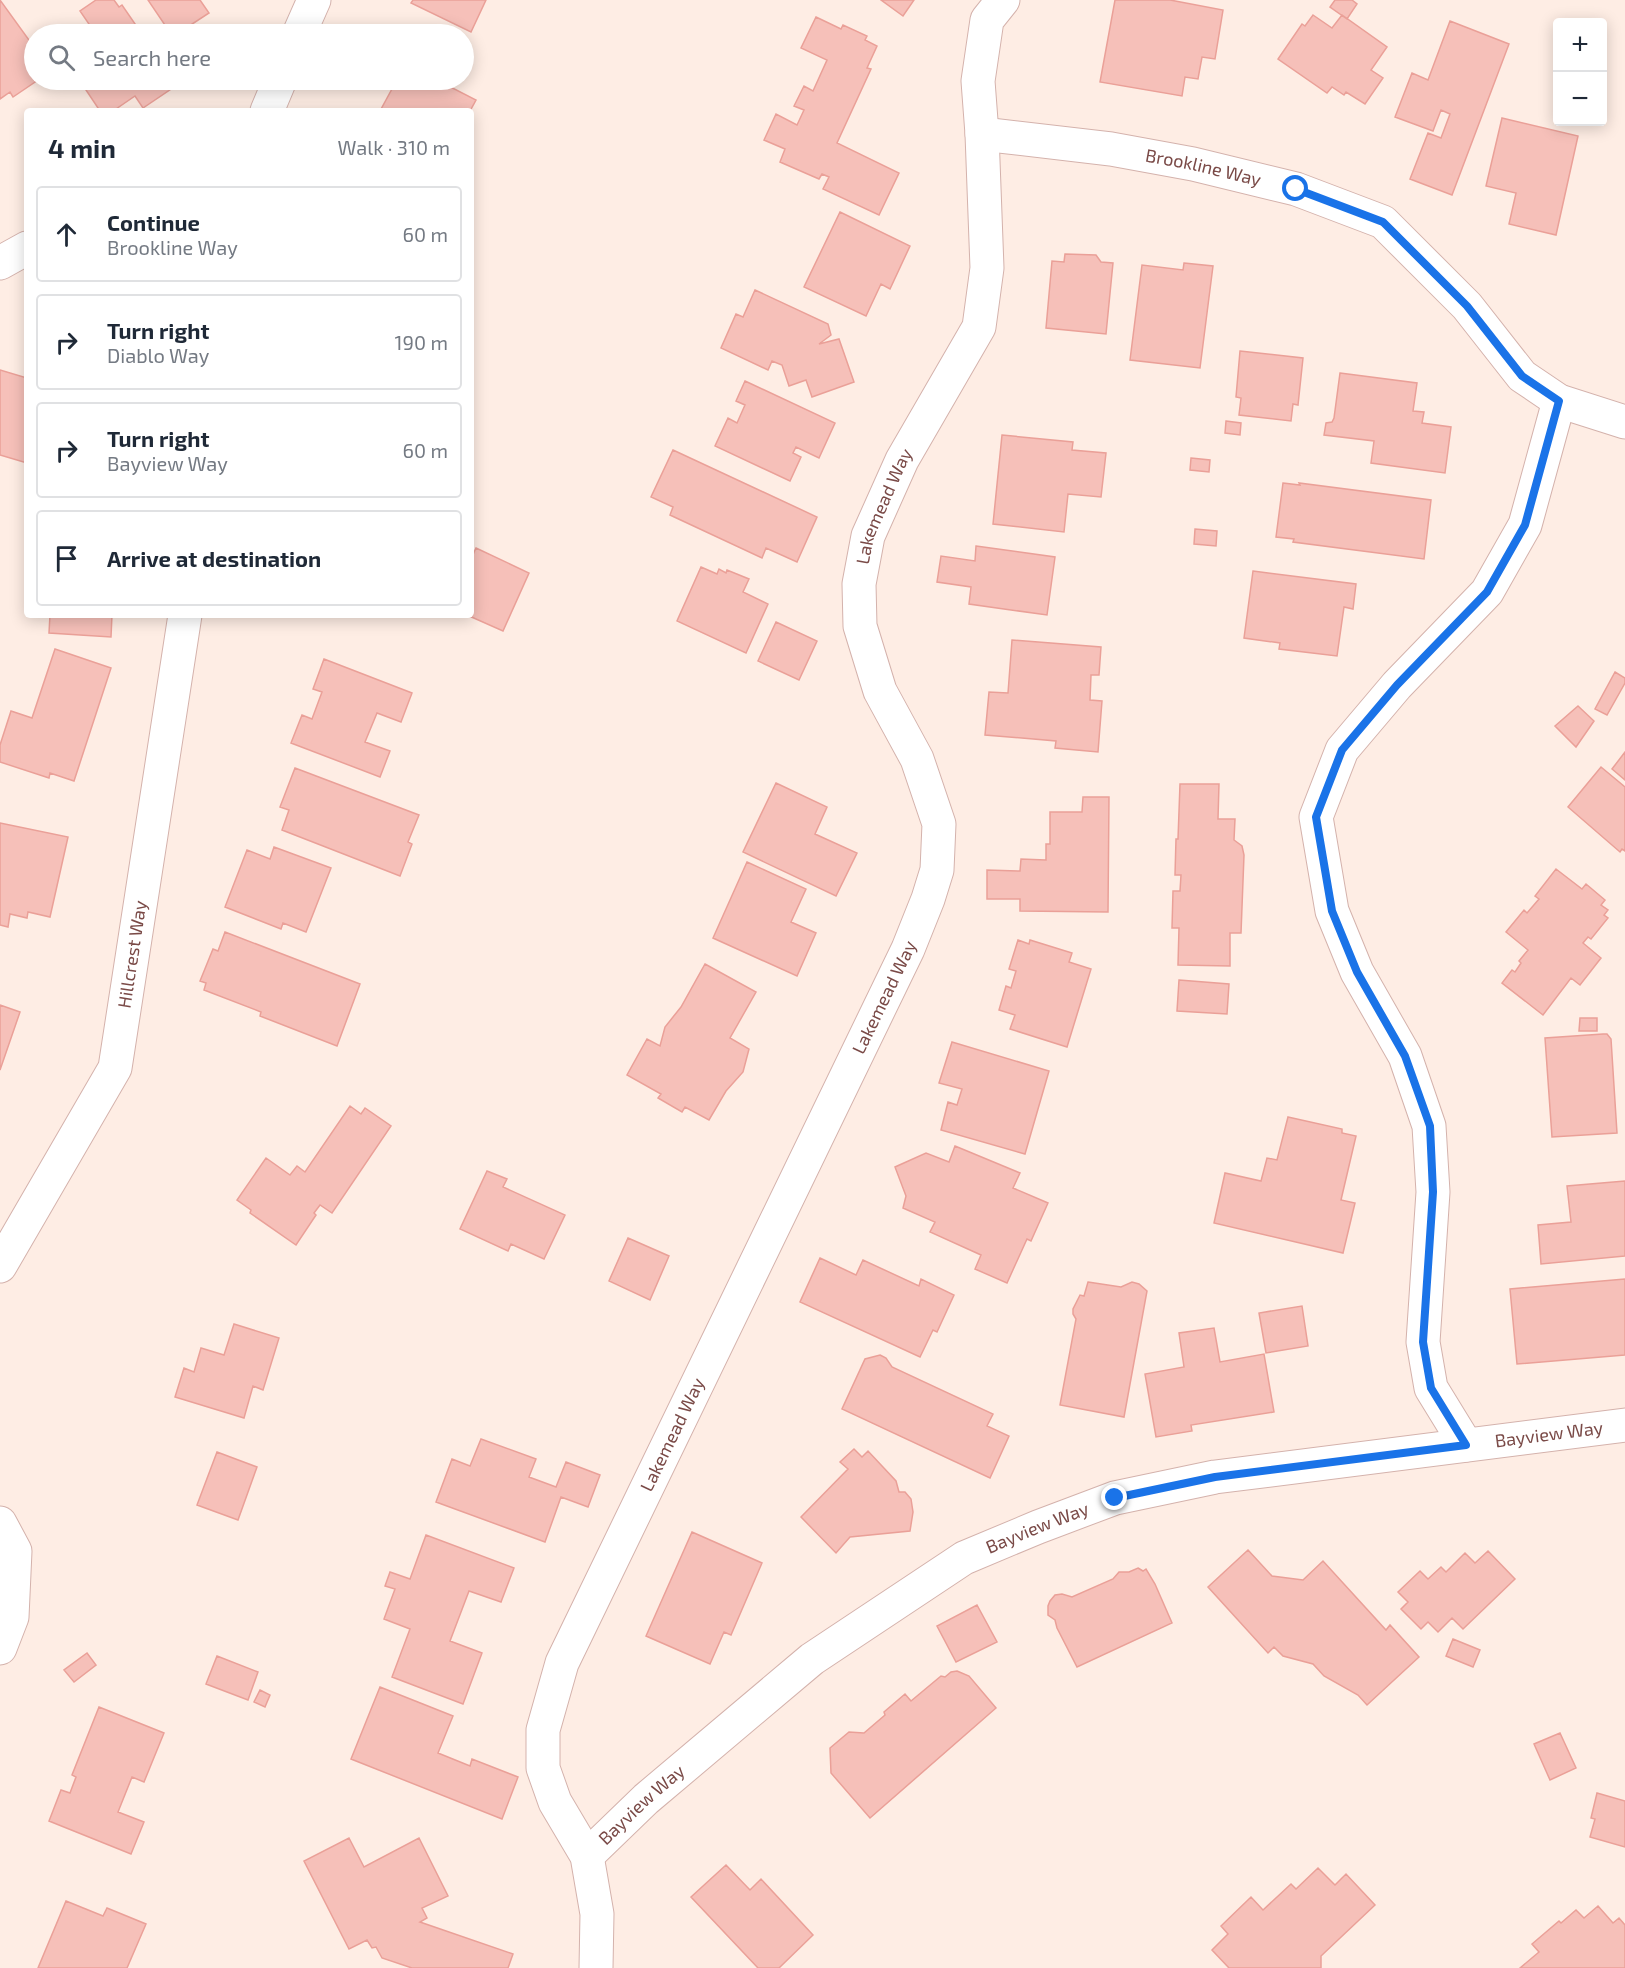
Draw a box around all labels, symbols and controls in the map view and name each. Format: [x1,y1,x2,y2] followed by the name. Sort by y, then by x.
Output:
[1553,18,1607,126] map controls
[1553,18,1607,72] button: +
[24,24,474,90] search box
[45,41,78,74] icon: search
[93,44,211,70] text: Search here
[1553,72,1607,126] button: −
[48,132,116,163] text: 4 min
[338,135,450,159] text: Walk · 310 m
[1144,144,1264,190] street label: Brookline Way
[1282,175,1308,201] route start
[107,209,200,235] text: Continue
[50,218,83,251] icon: ahead
[403,222,448,246] text: 60 m
[107,235,238,259] text: Brookline Way
[107,317,209,343] text: Turn right
[50,326,83,359] icon: right
[395,330,448,354] text: 190 m
[107,343,209,367] text: Diablo Way
[107,425,209,451] text: Turn right
[50,434,83,467] icon: right
[403,438,448,462] text: 60 m
[851,444,917,566] street label: Lakemead Way
[107,451,228,475] text: Bayview Way
[50,542,83,575] icon: arrive
[107,545,321,571] text: Arrive at destination
[112,898,151,1010] street label: Hillcrest Way
[847,937,920,1057] street label: Lakemead Way
[635,1374,709,1495] street label: Lakemead Way
[1493,1416,1605,1451] street label: Bayview Way
[1101,1484,1127,1510] route end
[982,1497,1092,1558] street label: Bayview Way
[593,1759,689,1849] street label: Bayview Way

